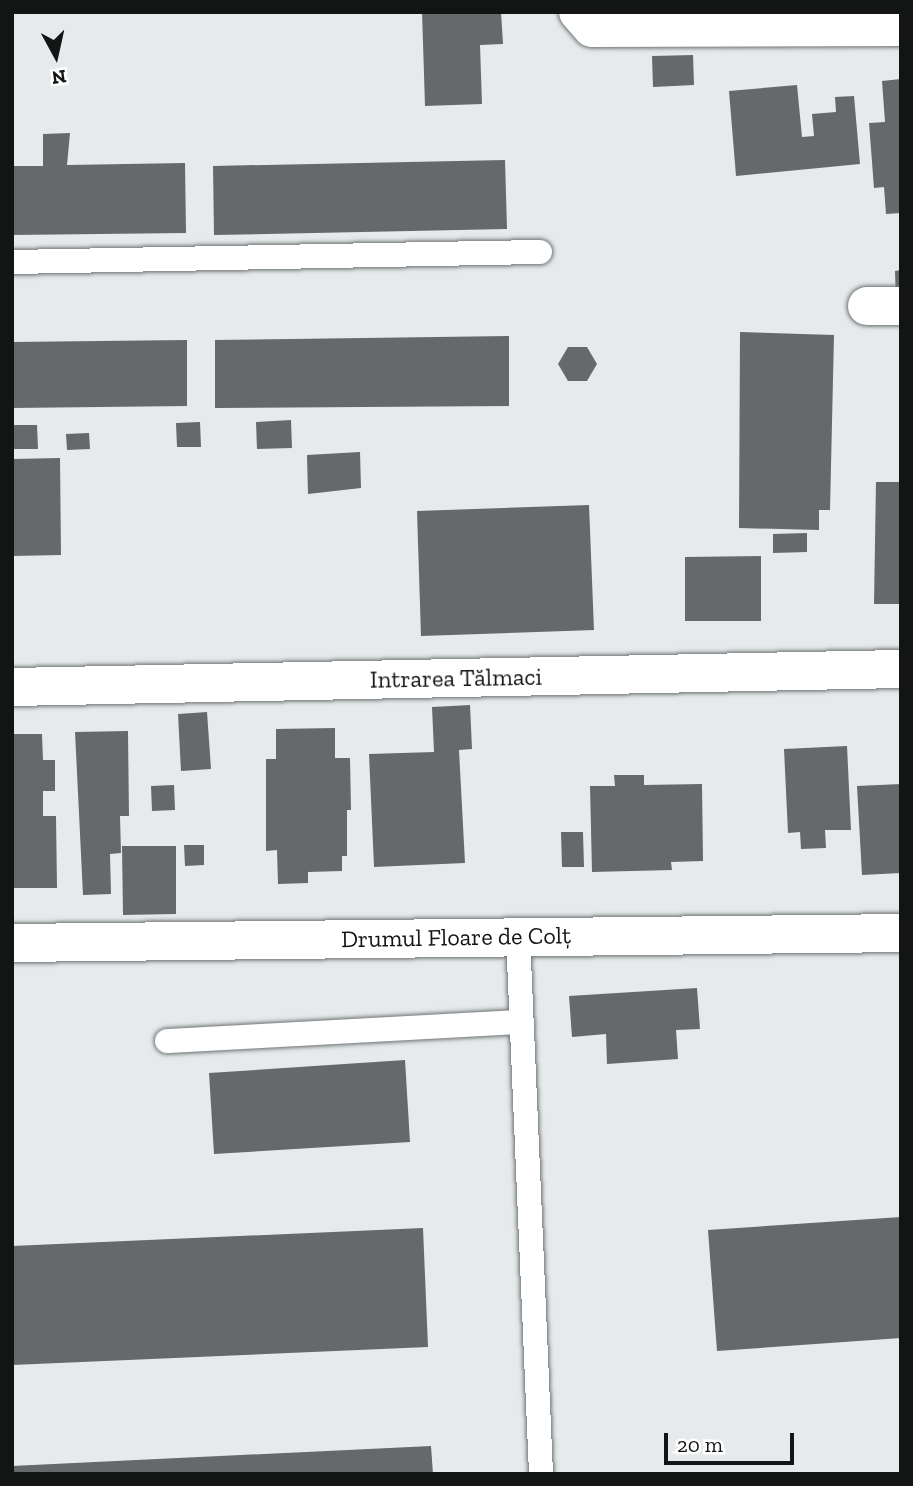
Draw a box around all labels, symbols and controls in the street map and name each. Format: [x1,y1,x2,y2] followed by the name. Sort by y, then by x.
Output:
[21,21,91,91] north arrow
[50,65,68,90] text: N
[369,662,543,694] street label: Intrarea Tălmaci
[341,921,571,953] street label: Drumul Floare de Colț
[668,1420,797,1464] scale bar
[677,1432,723,1457] text: 20 m

